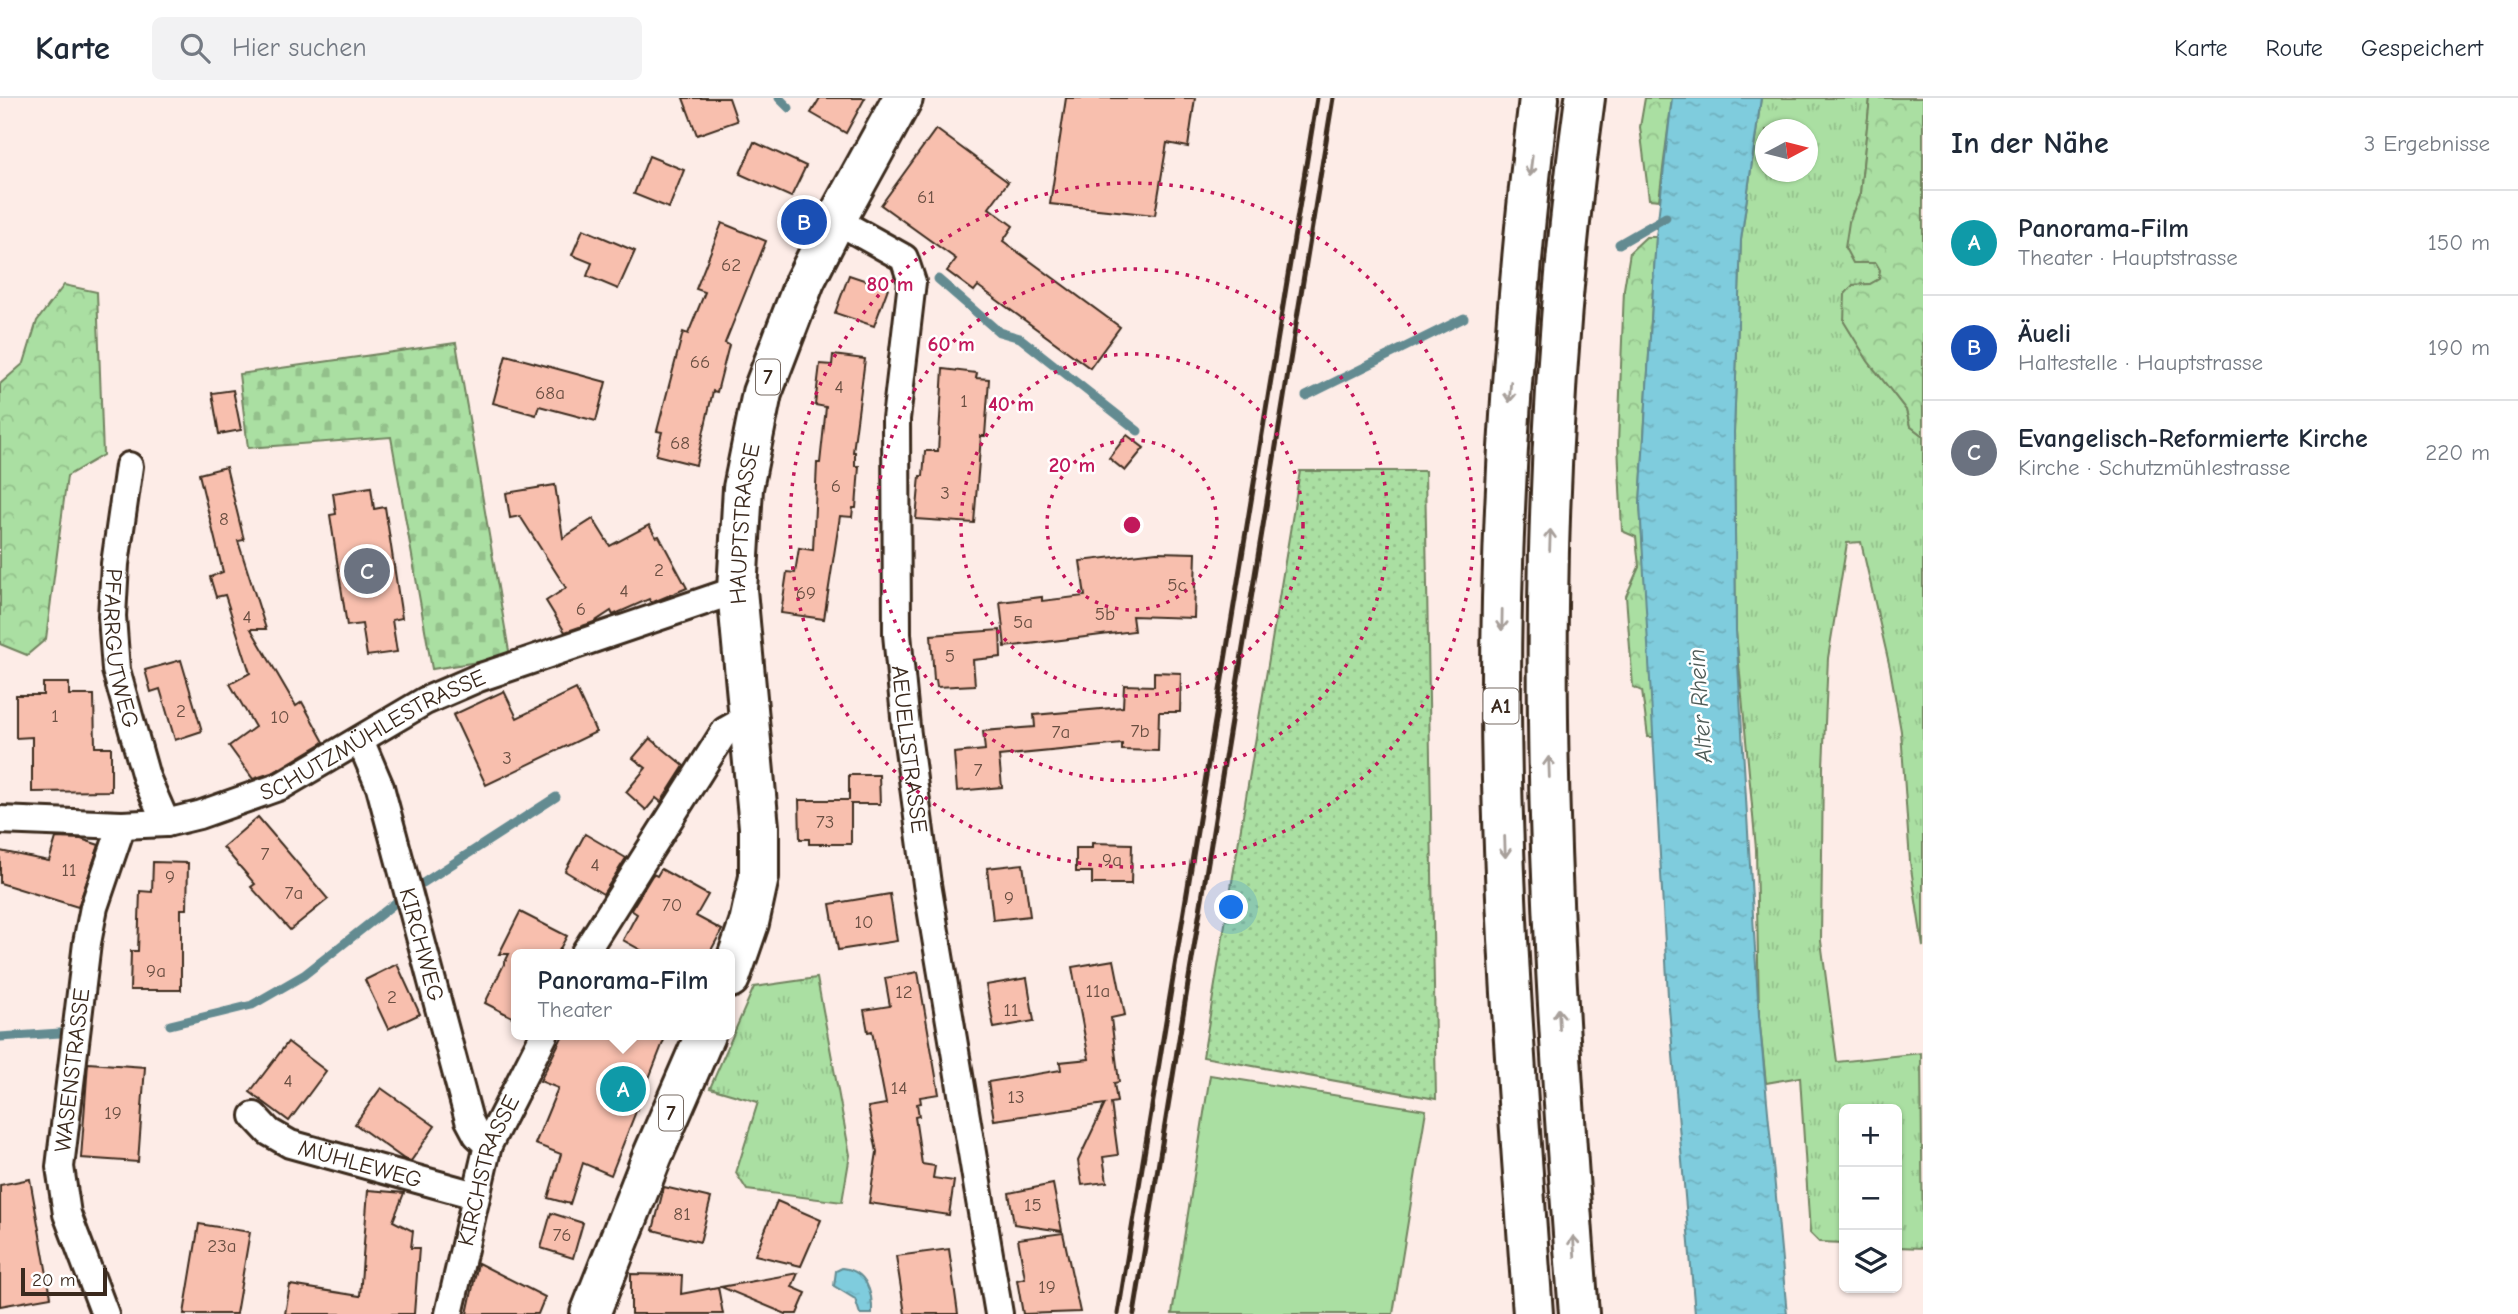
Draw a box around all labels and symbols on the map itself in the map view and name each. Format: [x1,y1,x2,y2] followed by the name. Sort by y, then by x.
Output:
[1755,119,1818,182] north arrow
[1524,154,1537,177] one-way arrow
[917,186,935,208] house number: 61
[781,196,827,248] pin: B
[721,254,741,276] house number: 62
[867,272,913,296] text: 80 m
[927,332,975,356] text: 60 m
[690,351,710,373] house number: 66
[756,360,780,394] road number: 7
[834,376,844,398] house number: 4
[1503,380,1516,403] one-way arrow
[535,382,565,404] house number: 68a
[960,390,968,412] house number: 1
[988,392,1034,416] text: 40 m
[670,432,690,454] house number: 68
[723,441,765,605] street label: HAUPTSTRASSE
[1049,453,1095,477] text: 20 m
[831,475,841,497] house number: 6
[940,482,950,504] house number: 3
[219,508,229,530] house number: 8
[1120,513,1144,537] centre of rings
[1543,528,1557,551] one-way arrow
[344,545,390,597] pin: C
[654,559,664,581] house number: 2
[98,568,145,731] street label: PFARRGUTWEG
[1167,574,1187,596] house number: 5c
[619,580,629,602] house number: 4
[796,582,816,604] house number: 69
[576,598,586,620] house number: 6
[1095,603,1115,625] house number: 5b
[242,606,252,628] house number: 4
[1495,608,1509,631] one-way arrow
[1013,611,1033,633] house number: 5a
[945,645,955,667] house number: 5
[1682,648,1718,765] water label: Alter Rhein
[256,663,489,806] street label: SCHUTZMÜHLESTRASSE
[887,664,934,835] street label: AEUELISTRASSE
[1484,688,1518,724] road number: A1
[176,700,186,722] house number: 2
[51,705,59,727] house number: 1
[270,706,290,728] house number: 10
[1130,720,1150,742] house number: 7b
[1052,721,1070,743] house number: 7a
[502,747,512,769] house number: 3
[1543,756,1556,779] one-way arrow
[974,759,983,781] house number: 7
[816,811,834,833] house number: 73
[1498,835,1512,858] one-way arrow
[261,843,270,865] house number: 7
[1102,849,1122,871] house number: 9a
[590,854,600,876] house number: 4
[61,859,77,881] house number: 11
[165,866,175,888] house number: 9
[285,882,303,904] house number: 7a
[394,885,450,1004] street label: KIRCHWEG
[1004,887,1014,909] house number: 9
[1214,890,1248,924] your location
[662,894,682,916] house number: 70
[854,911,874,933] house number: 10
[146,960,166,982] house number: 9a
[1086,980,1110,1002] house number: 11a
[895,981,913,1003] house number: 12
[387,986,397,1008] house number: 2
[48,987,95,1154] street label: WASENSTRASSE
[1003,999,1019,1021] house number: 11
[1552,1008,1565,1031] one-way arrow
[600,1063,646,1115] pin: A
[283,1070,293,1092] house number: 4
[891,1077,907,1099] house number: 14
[1007,1086,1025,1108] house number: 13
[452,1090,525,1249] street label: KIRCHSTRASSE
[659,1096,683,1130] road number: 7
[104,1102,122,1124] house number: 19
[295,1133,425,1193] street label: MÜHLEWEG
[1024,1194,1042,1216] house number: 15
[673,1203,691,1225] house number: 81
[552,1224,572,1246] house number: 76
[207,1235,237,1257] house number: 23a
[1567,1235,1580,1258] one-way arrow
[21,1265,107,1297] scale bar
[1038,1276,1056,1298] house number: 19

